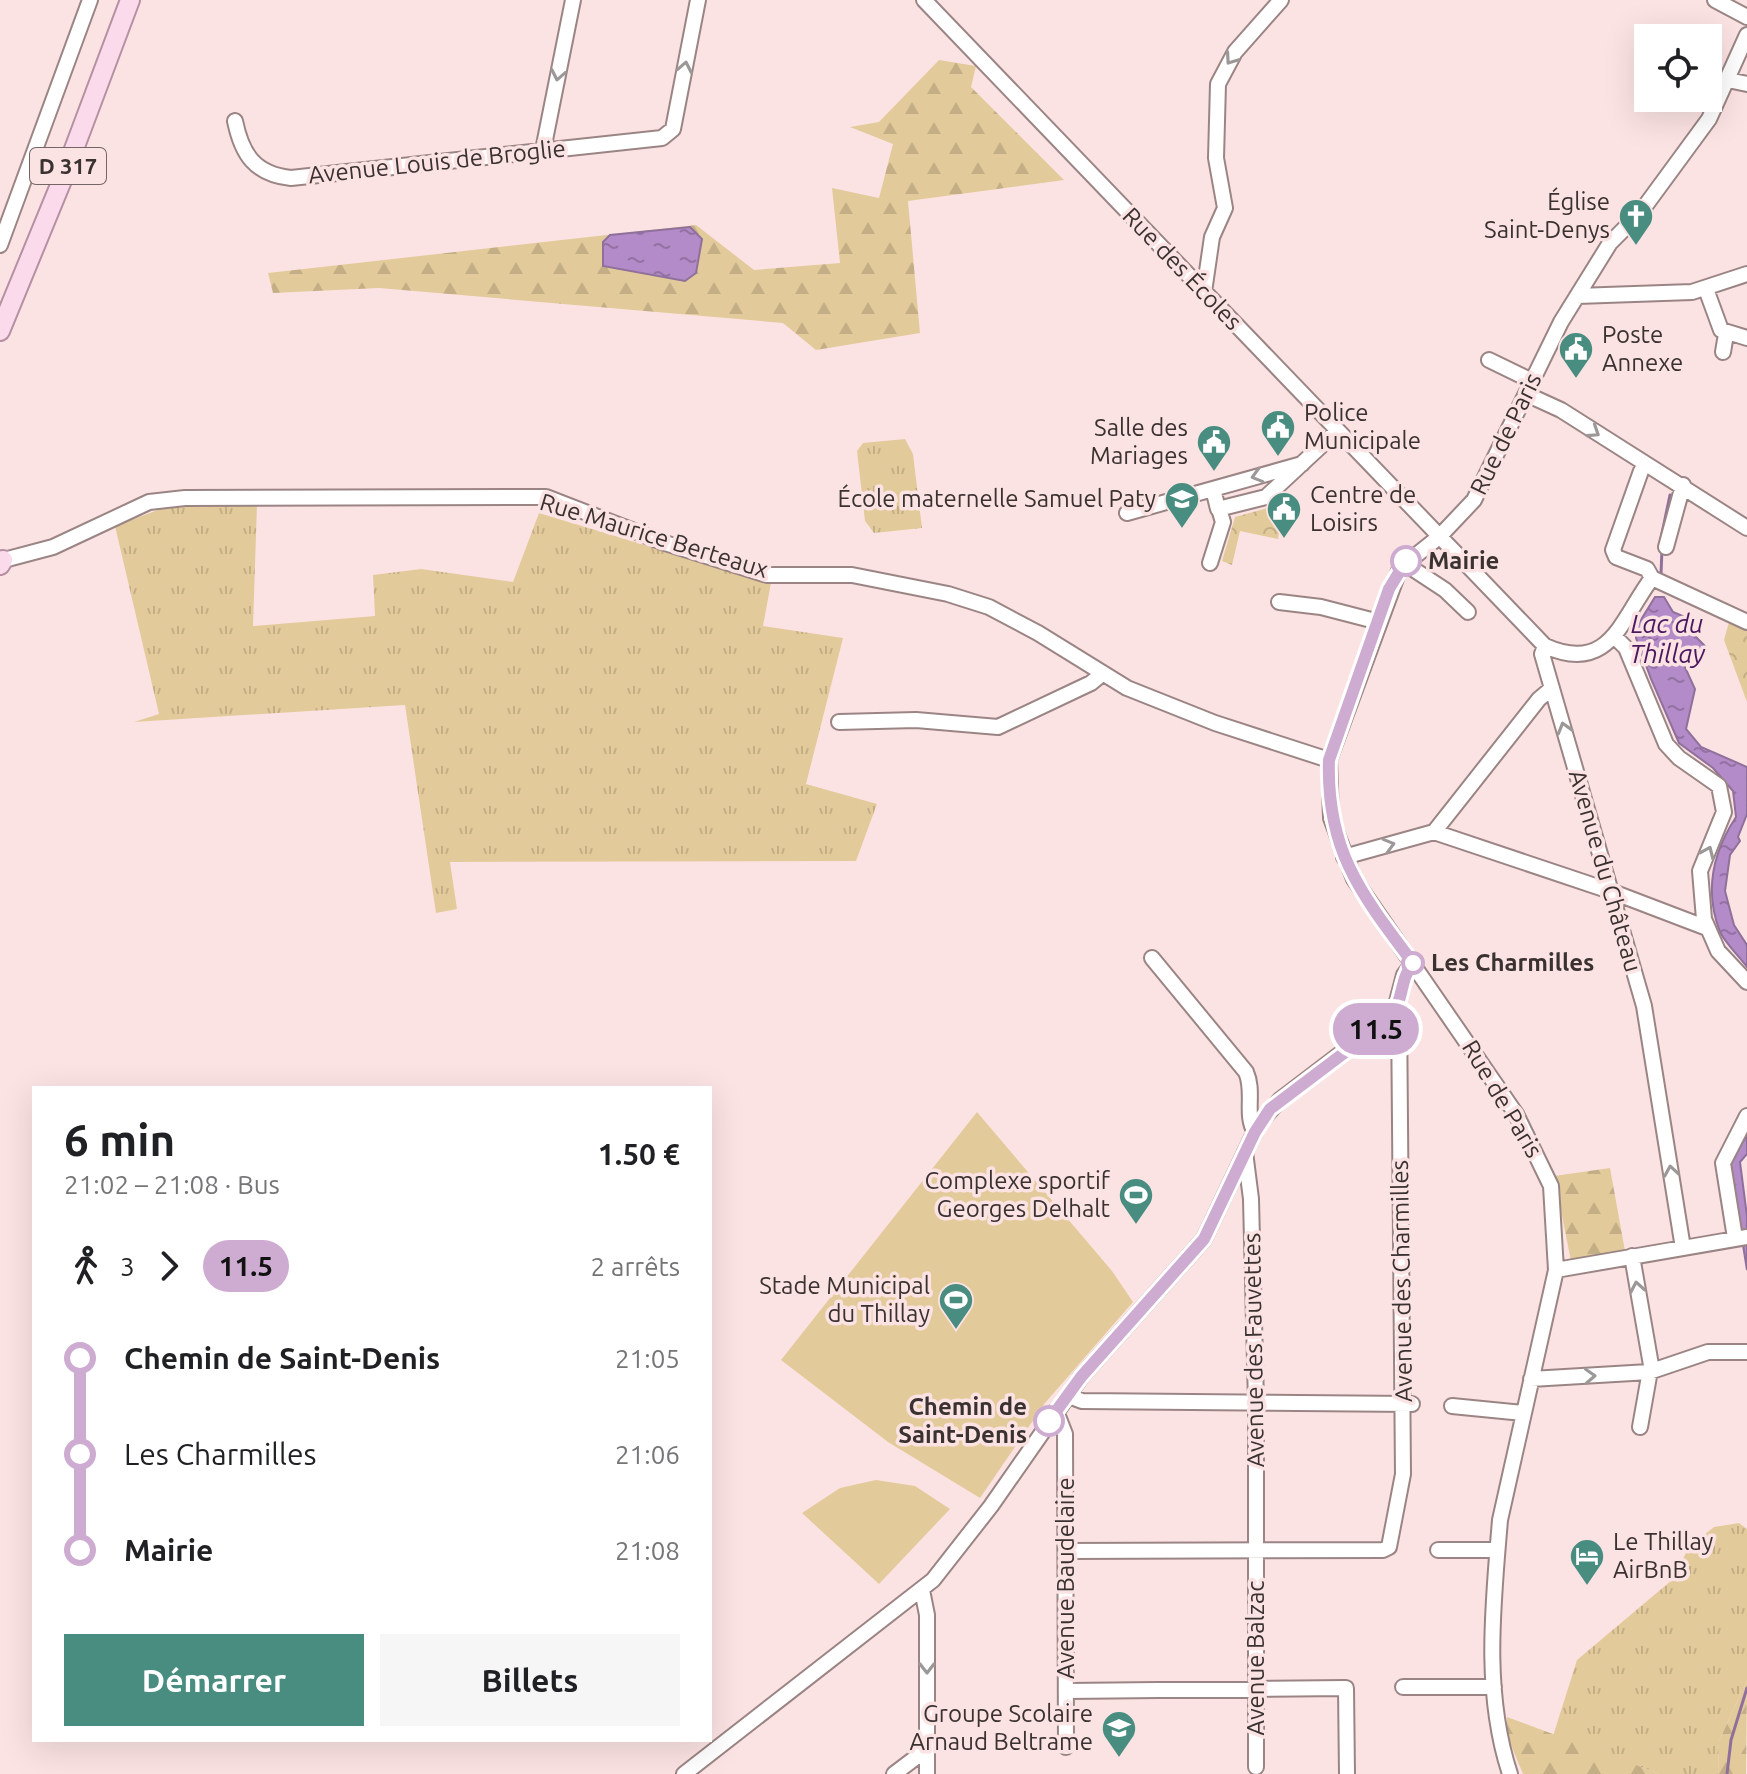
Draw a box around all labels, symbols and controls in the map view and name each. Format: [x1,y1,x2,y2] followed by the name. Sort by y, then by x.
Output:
[1634,24,1722,112] map controls
[1634,24,1722,112] button: locate
[1226,51,1241,65] one-way arrow
[676,61,693,74] one-way arrow
[550,68,567,82] one-way arrow
[307,135,567,188] street label: Avenue Louis de Broglie
[30,148,106,184] road number: D 317
[1484,187,1610,243] place label: Église Saint-Denys
[1617,197,1655,247] church icon: Église Saint-Denys
[1117,201,1248,335] street label: Rue des Écoles
[1602,321,1683,376] place label: Poste Annexe
[1557,330,1595,380] public building icon: Poste Annexe
[1464,369,1547,499] street label: Rue de Paris
[1304,399,1421,454] place label: Police Municipale
[1259,408,1297,458] public building icon: Police Municipale
[1090,414,1188,469] place label: Salle des Mariages
[1585,422,1600,437] one-way arrow
[1195,423,1233,473] public building icon: Salle des Mariages
[1251,467,1265,484] one-way arrow
[1163,480,1201,530] school or university icon: École maternelle Samuel Paty
[1310,481,1416,536] place label: Centre de Loisirs
[837,484,1156,512] place label: École maternelle Samuel Paty
[537,488,772,583] street label: Rue Maurice Berteaux
[1265,490,1303,540] public building icon: Centre de Loisirs
[1391,546,1421,576] marker: Mairie
[1428,547,1499,574] place label: Mairie
[1629,609,1706,668] water label: Lac du Thillay
[1557,722,1573,735] one-way arrow
[1564,767,1647,975] street label: Avenue du Château
[1381,838,1395,855] one-way arrow
[1698,846,1714,861] one-way arrow
[1431,949,1594,976] place label: Les Charmilles
[1402,952,1424,974] marker: Les Charmilles
[1320,1003,1432,1055] line badge: 11.5
[1349,1013,1403,1044] text: 11.5
[1457,1035,1548,1162] street label: Rue de Paris
[64,1115,175,1164] text: 6 min
[598,1137,680,1171] text: 1.50 €
[1386,1160,1417,1402] street label: Avenue des Charmilles
[1663,1164,1680,1177] one-way arrow
[924,1167,1111,1222] place label: Complexe sportif Georges Delhalt
[64,1170,280,1199] text: 21:02 – 21:08 · Bus
[1117,1176,1155,1226] sports icon: Complexe sportif Georges Delhalt
[1238,1232,1269,1468] street label: Avenue des Fauvettes
[64,1244,108,1288] icon: walk
[147,1244,191,1288] icon: forward
[219,1250,273,1281] text: 11.5
[120,1252,135,1281] text: 3
[590,1252,680,1281] text: 2 arrêts
[759,1272,930,1327] place label: Stade Municipal du Thillay
[1629,1280,1646,1293] one-way arrow
[937,1281,975,1331] sports icon: Stade Municipal du Thillay
[124,1341,440,1375] text: Chemin de Saint-Denis
[615,1344,680,1373] text: 21:05
[1584,1368,1597,1385] one-way arrow
[898,1393,1027,1448] place label: Chemin de Saint-Denis
[1034,1406,1064,1436] marker: Chemin de Saint-Denis
[124,1437,317,1471] text: Les Charmilles
[615,1440,680,1469] text: 21:06
[1052,1477,1079,1679] street label: Avenue Baudelaire
[1613,1528,1714,1583] place label: Le Thillay AirBnB
[124,1533,213,1567] text: Mairie
[615,1536,680,1565] text: 21:08
[1568,1537,1606,1587] hotel icon: Le Thillay AirBnB
[1242,1581,1269,1735] street label: Avenue Balzac
[64,1634,364,1726] button: Démarrer
[380,1634,680,1726] button: Billets
[918,1662,936,1675] one-way arrow
[909,1700,1093,1755] place label: Groupe Scolaire Arnaud Beltrame
[1100,1709,1138,1759] school or university icon: Groupe Scolaire Arnaud Beltrame

